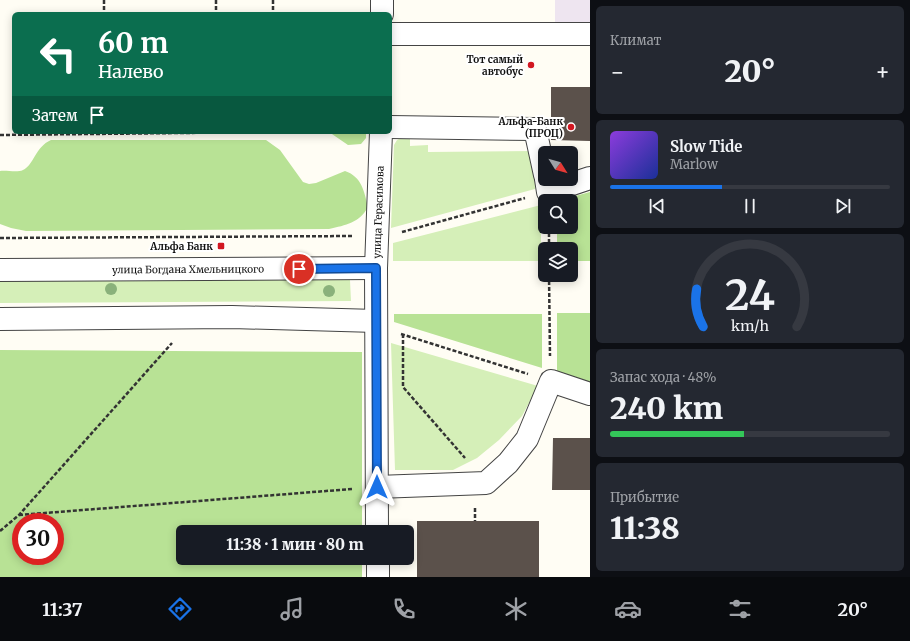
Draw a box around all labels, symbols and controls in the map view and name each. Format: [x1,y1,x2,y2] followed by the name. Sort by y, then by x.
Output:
[98,25,168,61] text: 60 m
[32,28,84,80] icon: left
[610,32,661,49] text: Климат
[724,52,776,90] text: 20°
[467,53,523,78] place label: Тот самый автобус
[610,58,625,86] text: −
[875,58,890,86] text: +
[98,60,164,83] text: Налево
[526,60,536,70] marker: Тот самый автобус
[86,104,108,126] icon: arrive
[32,106,78,125] text: Затем
[497,115,563,140] place label: Альфа-Банк (ПРОЦ)
[566,122,576,132] marker: Альфа-Банк (ПРОЦ)
[670,137,742,156] text: Slow Tide
[538,146,578,186] north arrow
[538,146,578,282] map controls
[670,156,718,173] text: Marlow
[370,165,386,259] street label: улица Герасимова
[538,194,578,234] button: search
[646,195,668,217] icon: previous
[739,195,761,217] icon: pause
[832,195,854,217] icon: next
[149,240,213,253] place label: Альфа Банк
[216,241,226,251] marker: Альфа Банк
[538,242,578,282] button: layers
[282,252,316,286] pin
[288,258,310,280] icon: arrive
[112,262,264,276] street label: улица Богдана Хмельницкого
[725,268,775,320] text: 24
[731,316,769,334] text: km/h
[610,369,716,386] text: Запас хода · 48%
[610,389,723,427] text: 240 km
[356,466,398,508] position arrow
[610,489,679,506] text: Прибытие
[610,509,680,547] text: 11:38
[12,513,64,565] speed limit sign: 30
[226,535,364,554] text: 11:38 · 1 мин · 80 m
[166,595,194,623] icon: directions
[278,595,306,623] icon: music
[390,595,418,623] icon: phone
[502,595,530,623] icon: climate
[614,595,642,623] icon: car
[726,595,754,623] icon: filters
[42,598,83,621] text: 11:37
[838,598,868,621] text: 20°

